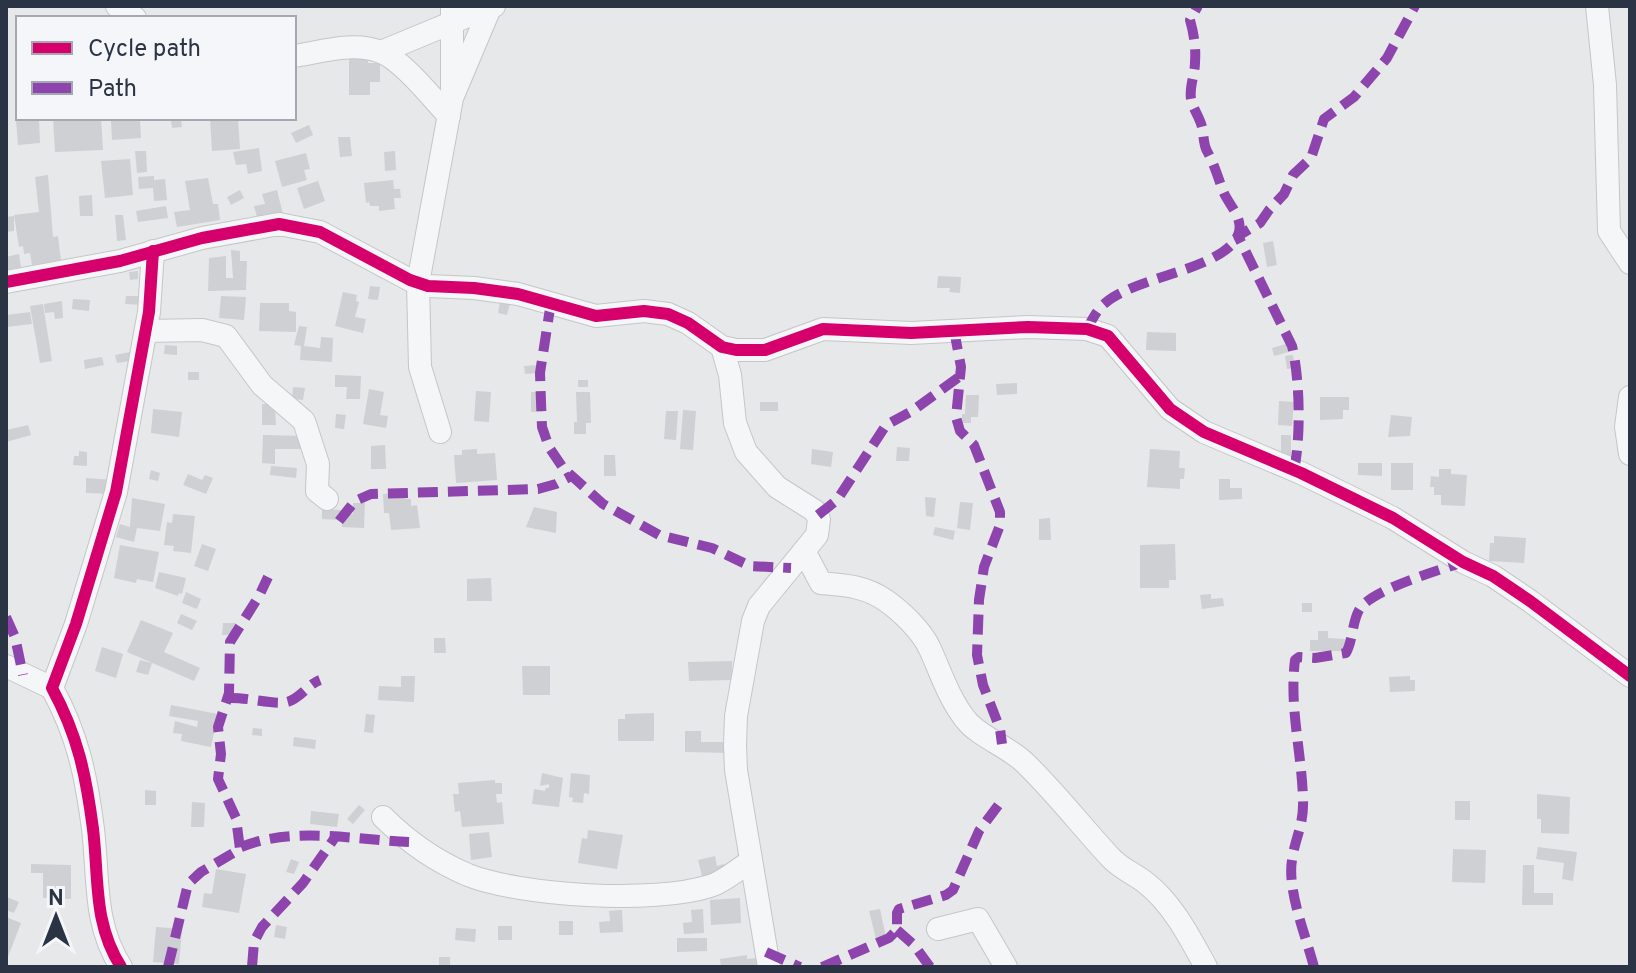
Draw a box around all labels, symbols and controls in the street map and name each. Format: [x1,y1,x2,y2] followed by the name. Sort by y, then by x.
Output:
[16,16,296,120] legend
[88,35,201,65] text: Cycle path
[88,75,137,105] text: Path
[16,877,96,957] north arrow
[48,886,64,913] text: N

